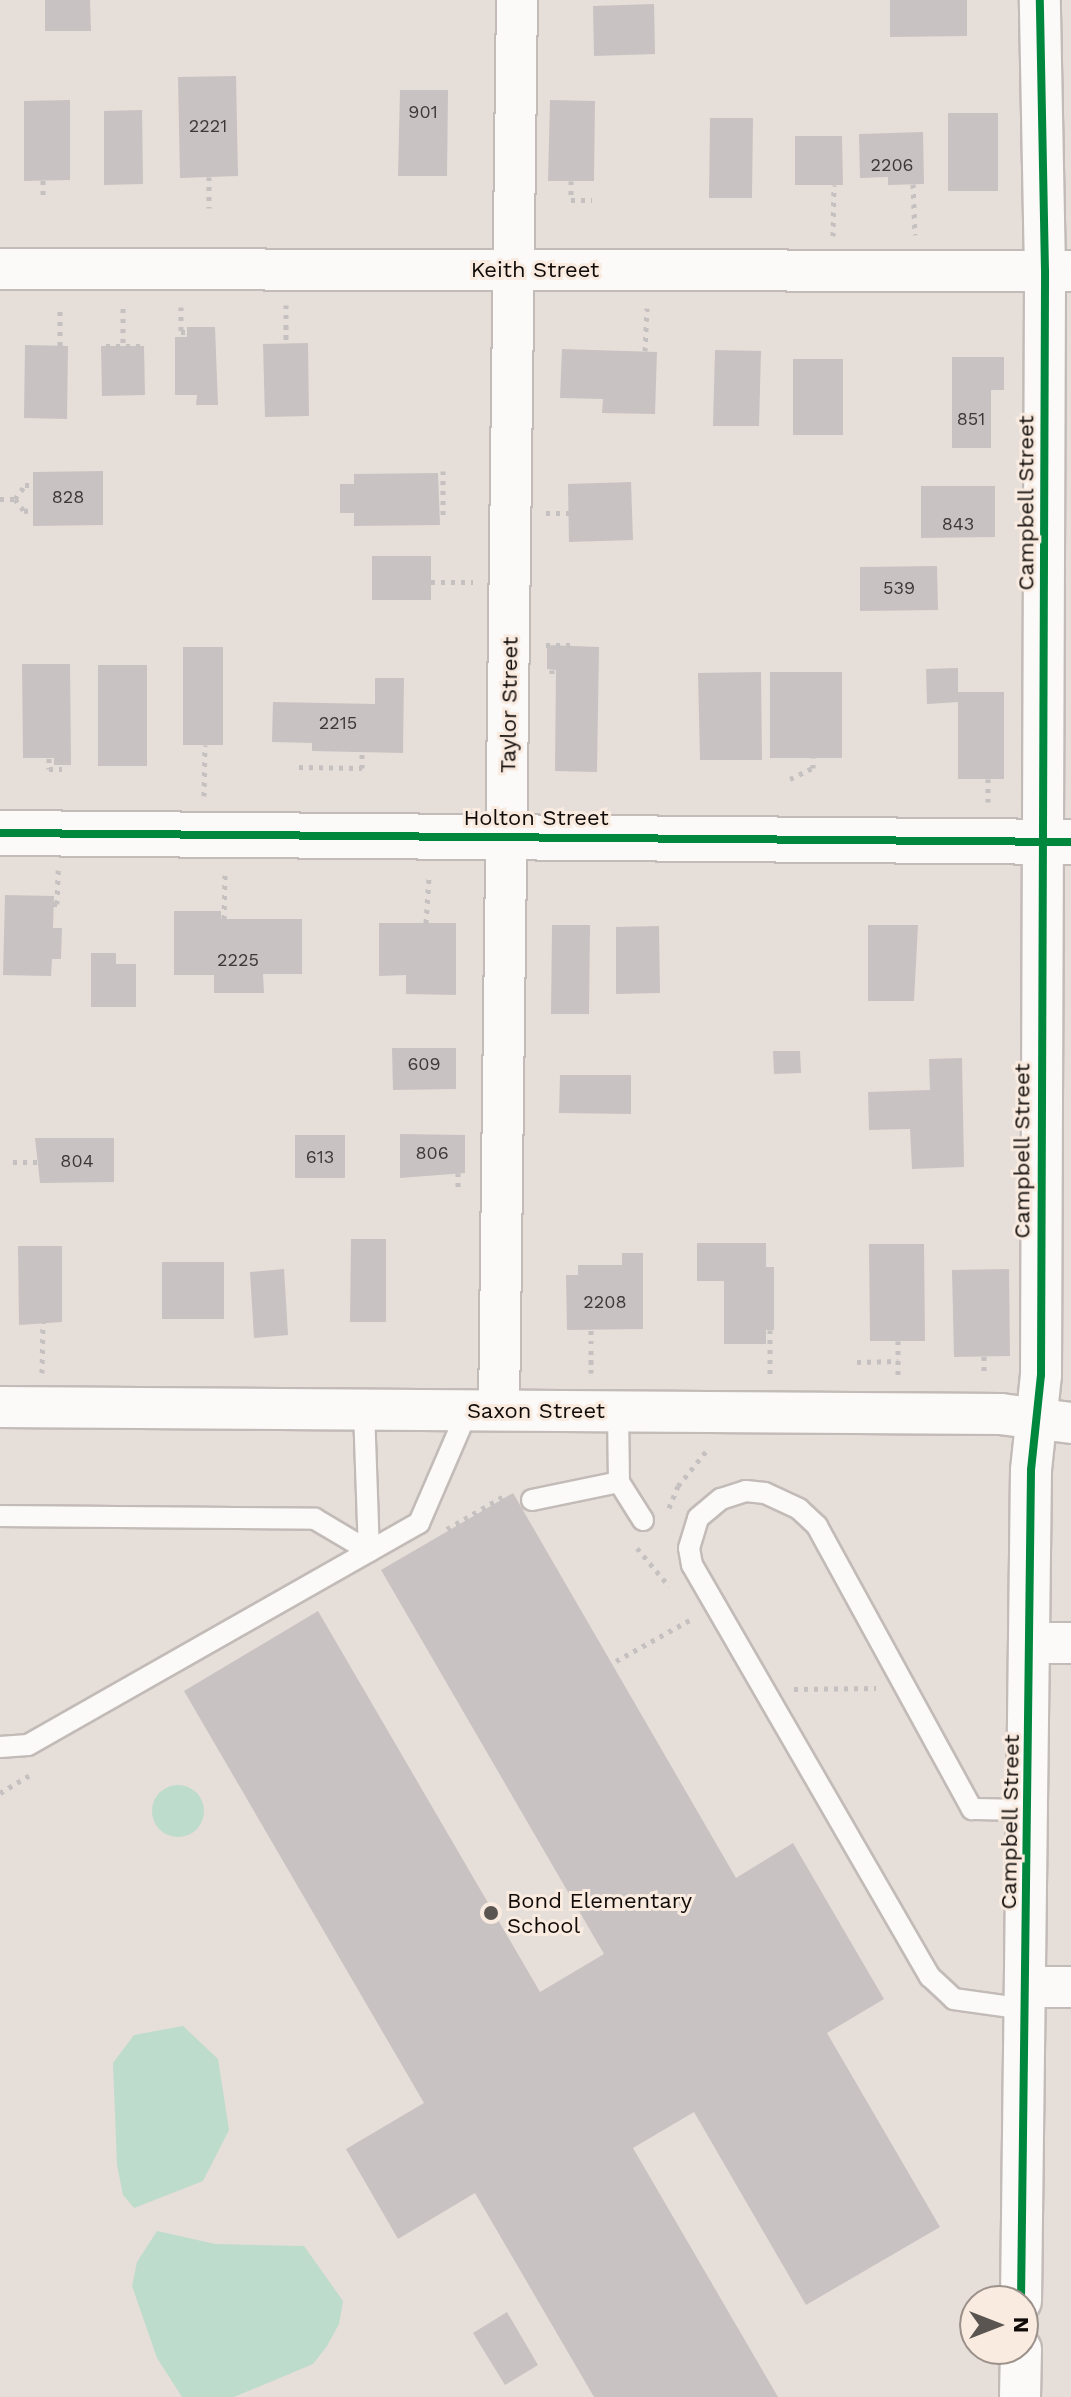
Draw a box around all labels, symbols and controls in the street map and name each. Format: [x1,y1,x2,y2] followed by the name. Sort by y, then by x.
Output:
[408,101,438,123] house number: 901
[189,115,227,137] house number: 2221
[870,154,914,176] house number: 2206
[471,257,599,283] street label: Keith Street
[957,408,985,430] house number: 851
[1013,415,1039,591] street label: Campbell Street
[52,486,84,508] house number: 828
[942,513,974,535] house number: 843
[883,577,915,599] house number: 539
[495,636,523,774] street label: Taylor Street
[319,712,357,734] house number: 2215
[463,805,609,831] street label: Holton Street
[217,949,259,971] house number: 2225
[407,1053,441,1075] house number: 609
[1009,1063,1035,1239] street label: Campbell Street
[415,1142,449,1164] house number: 806
[306,1146,334,1168] house number: 613
[60,1150,94,1172] house number: 804
[583,1291,627,1313] house number: 2208
[467,1398,605,1424] street label: Saxon Street
[995,1734,1025,1910] street label: Campbell Street
[507,1887,692,1938] place label: Bond Elementary School
[482,1904,500,1922] marker: Bond Elementary School
[959,2285,1039,2365] north arrow
[1009,2317,1034,2333] text: N

